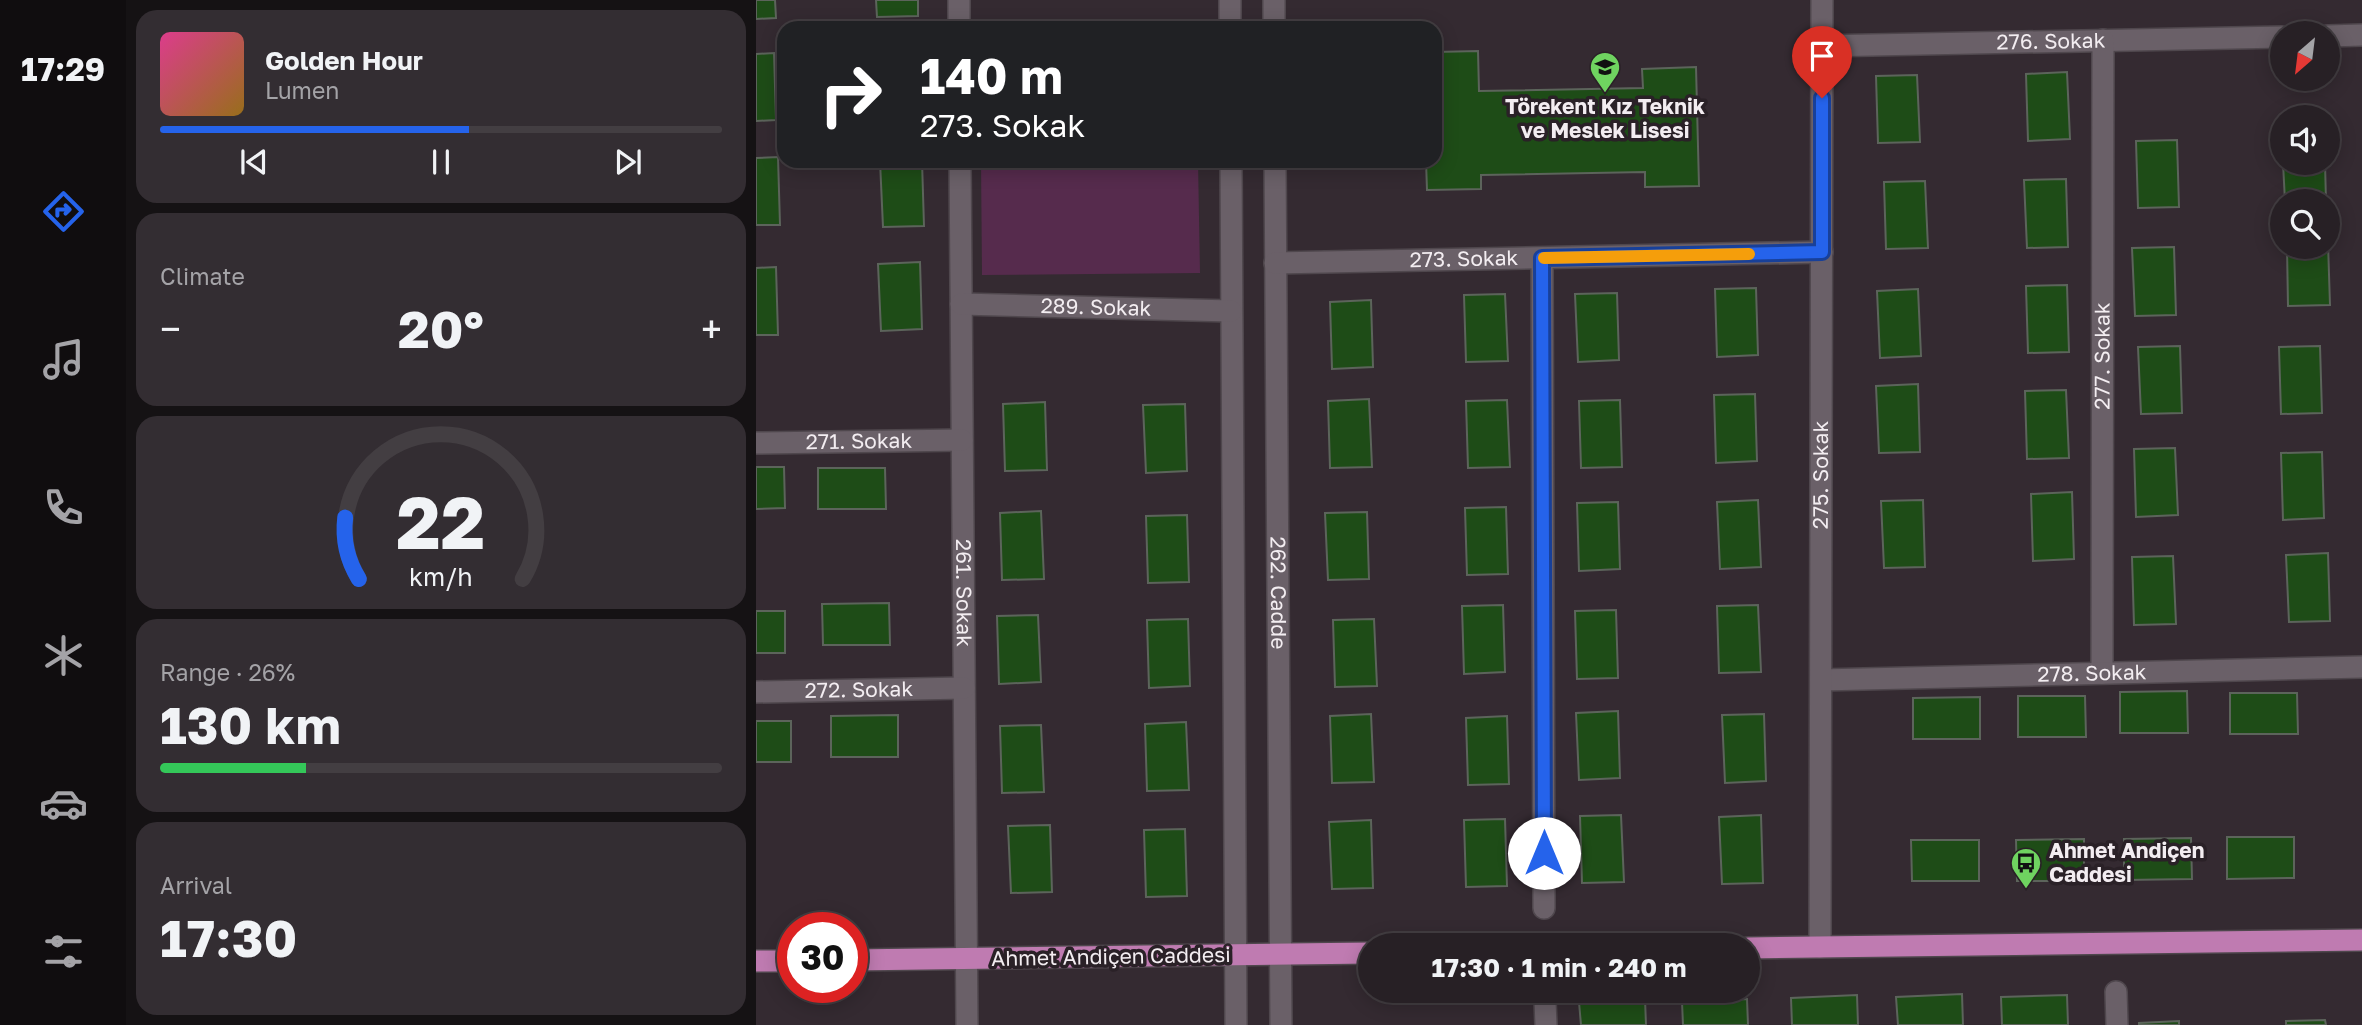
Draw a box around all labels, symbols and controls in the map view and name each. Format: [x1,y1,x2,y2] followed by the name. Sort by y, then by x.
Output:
[2270,21,2340,91] north arrow
[2270,21,2340,259] map controls
[1792,26,1852,98] pin
[1996,26,2106,55] street label: 276. Sokak
[1803,37,1841,75] icon: arrive
[265,45,423,76] text: Golden Hour
[920,46,1063,105] text: 140 m
[805,49,896,140] icon: right
[21,50,105,88] text: 17:29
[1588,50,1622,94] school or university icon: Törekent Kız Teknik ve Meslek Lisesi
[265,76,339,104] text: Lumen
[1505,93,1705,143] place label: Törekent Kız Teknik ve Meslek Lisesi
[2270,105,2340,175] button: sound
[920,106,1085,144] text: 273. Sokak
[235,143,273,181] icon: previous
[422,143,460,181] icon: pause
[609,143,647,181] icon: next
[39,187,88,236] icon: directions
[2270,189,2340,259] button: search
[1409,244,1519,272] street label: 273. Sokak
[160,262,245,290] text: Climate
[1040,292,1152,321] street label: 289. Sokak
[398,297,484,359] text: 20°
[2088,302,2115,410] street label: 277. Sokak
[160,306,181,351] text: −
[701,306,722,351] text: +
[39,335,88,384] icon: music
[1807,421,1833,529] street label: 275. Sokak
[806,427,913,454] street label: 271. Sokak
[397,478,485,565] text: 22
[39,483,88,532] icon: phone
[1266,536,1292,649] street label: 262. Cadde
[951,539,978,647] street label: 261. Sokak
[409,560,473,591] text: km/h
[39,631,88,680] icon: climate
[160,658,295,686] text: Range · 26%
[2037,658,2147,687] street label: 278. Sokak
[804,675,914,703] street label: 272. Sokak
[160,693,341,755] text: 130 km
[39,779,88,828] icon: car
[1507,816,1581,890] position arrow
[2049,837,2204,887] place label: Ahmet Andiçen Caddesi
[2009,846,2043,890] bus stop icon: Ahmet Andiçen Caddesi
[160,871,232,899] text: Arrival
[160,906,297,968] text: 17:30
[777,912,868,1003] speed limit sign: 30
[39,927,88,976] icon: filters
[991,941,1231,971] street label: Ahmet Andiçen Caddesi
[1431,952,1687,983] text: 17:30 · 1 min · 240 m

